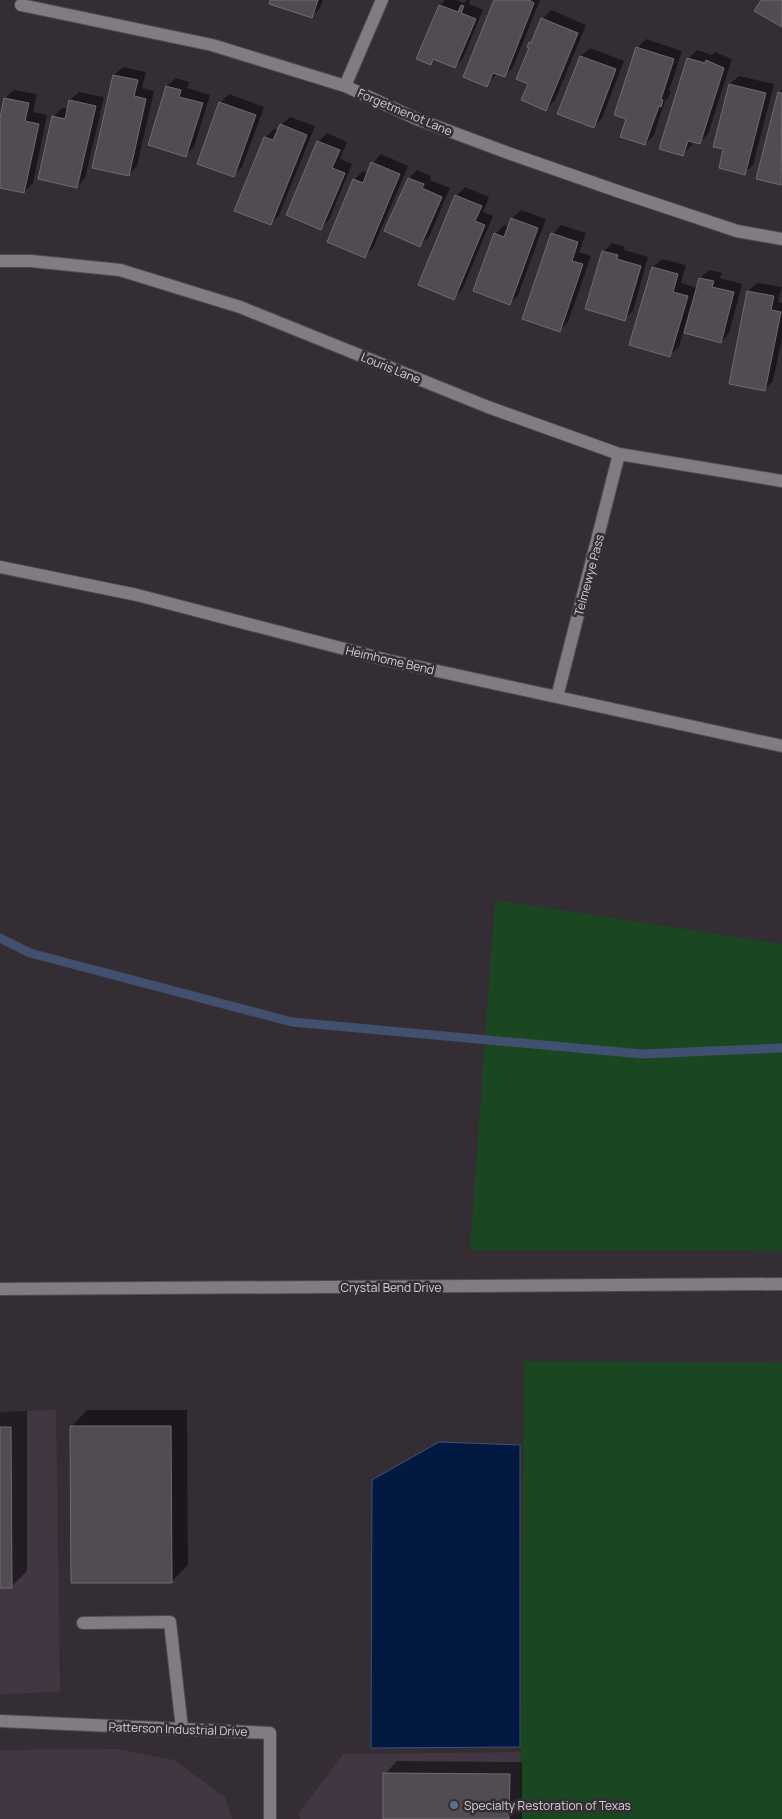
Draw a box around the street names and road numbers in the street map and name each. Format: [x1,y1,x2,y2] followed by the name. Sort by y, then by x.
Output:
[355,84,455,140] street label: Forgetmenot Lane
[359,348,423,388] street label: Louris Lane
[570,532,608,618] street label: Telmewye Pass
[344,642,436,678] street label: Heimhome Bend
[341,1279,441,1296] street label: Crystal Bend Drive
[108,1718,248,1740] street label: Patterson Industrial Drive

